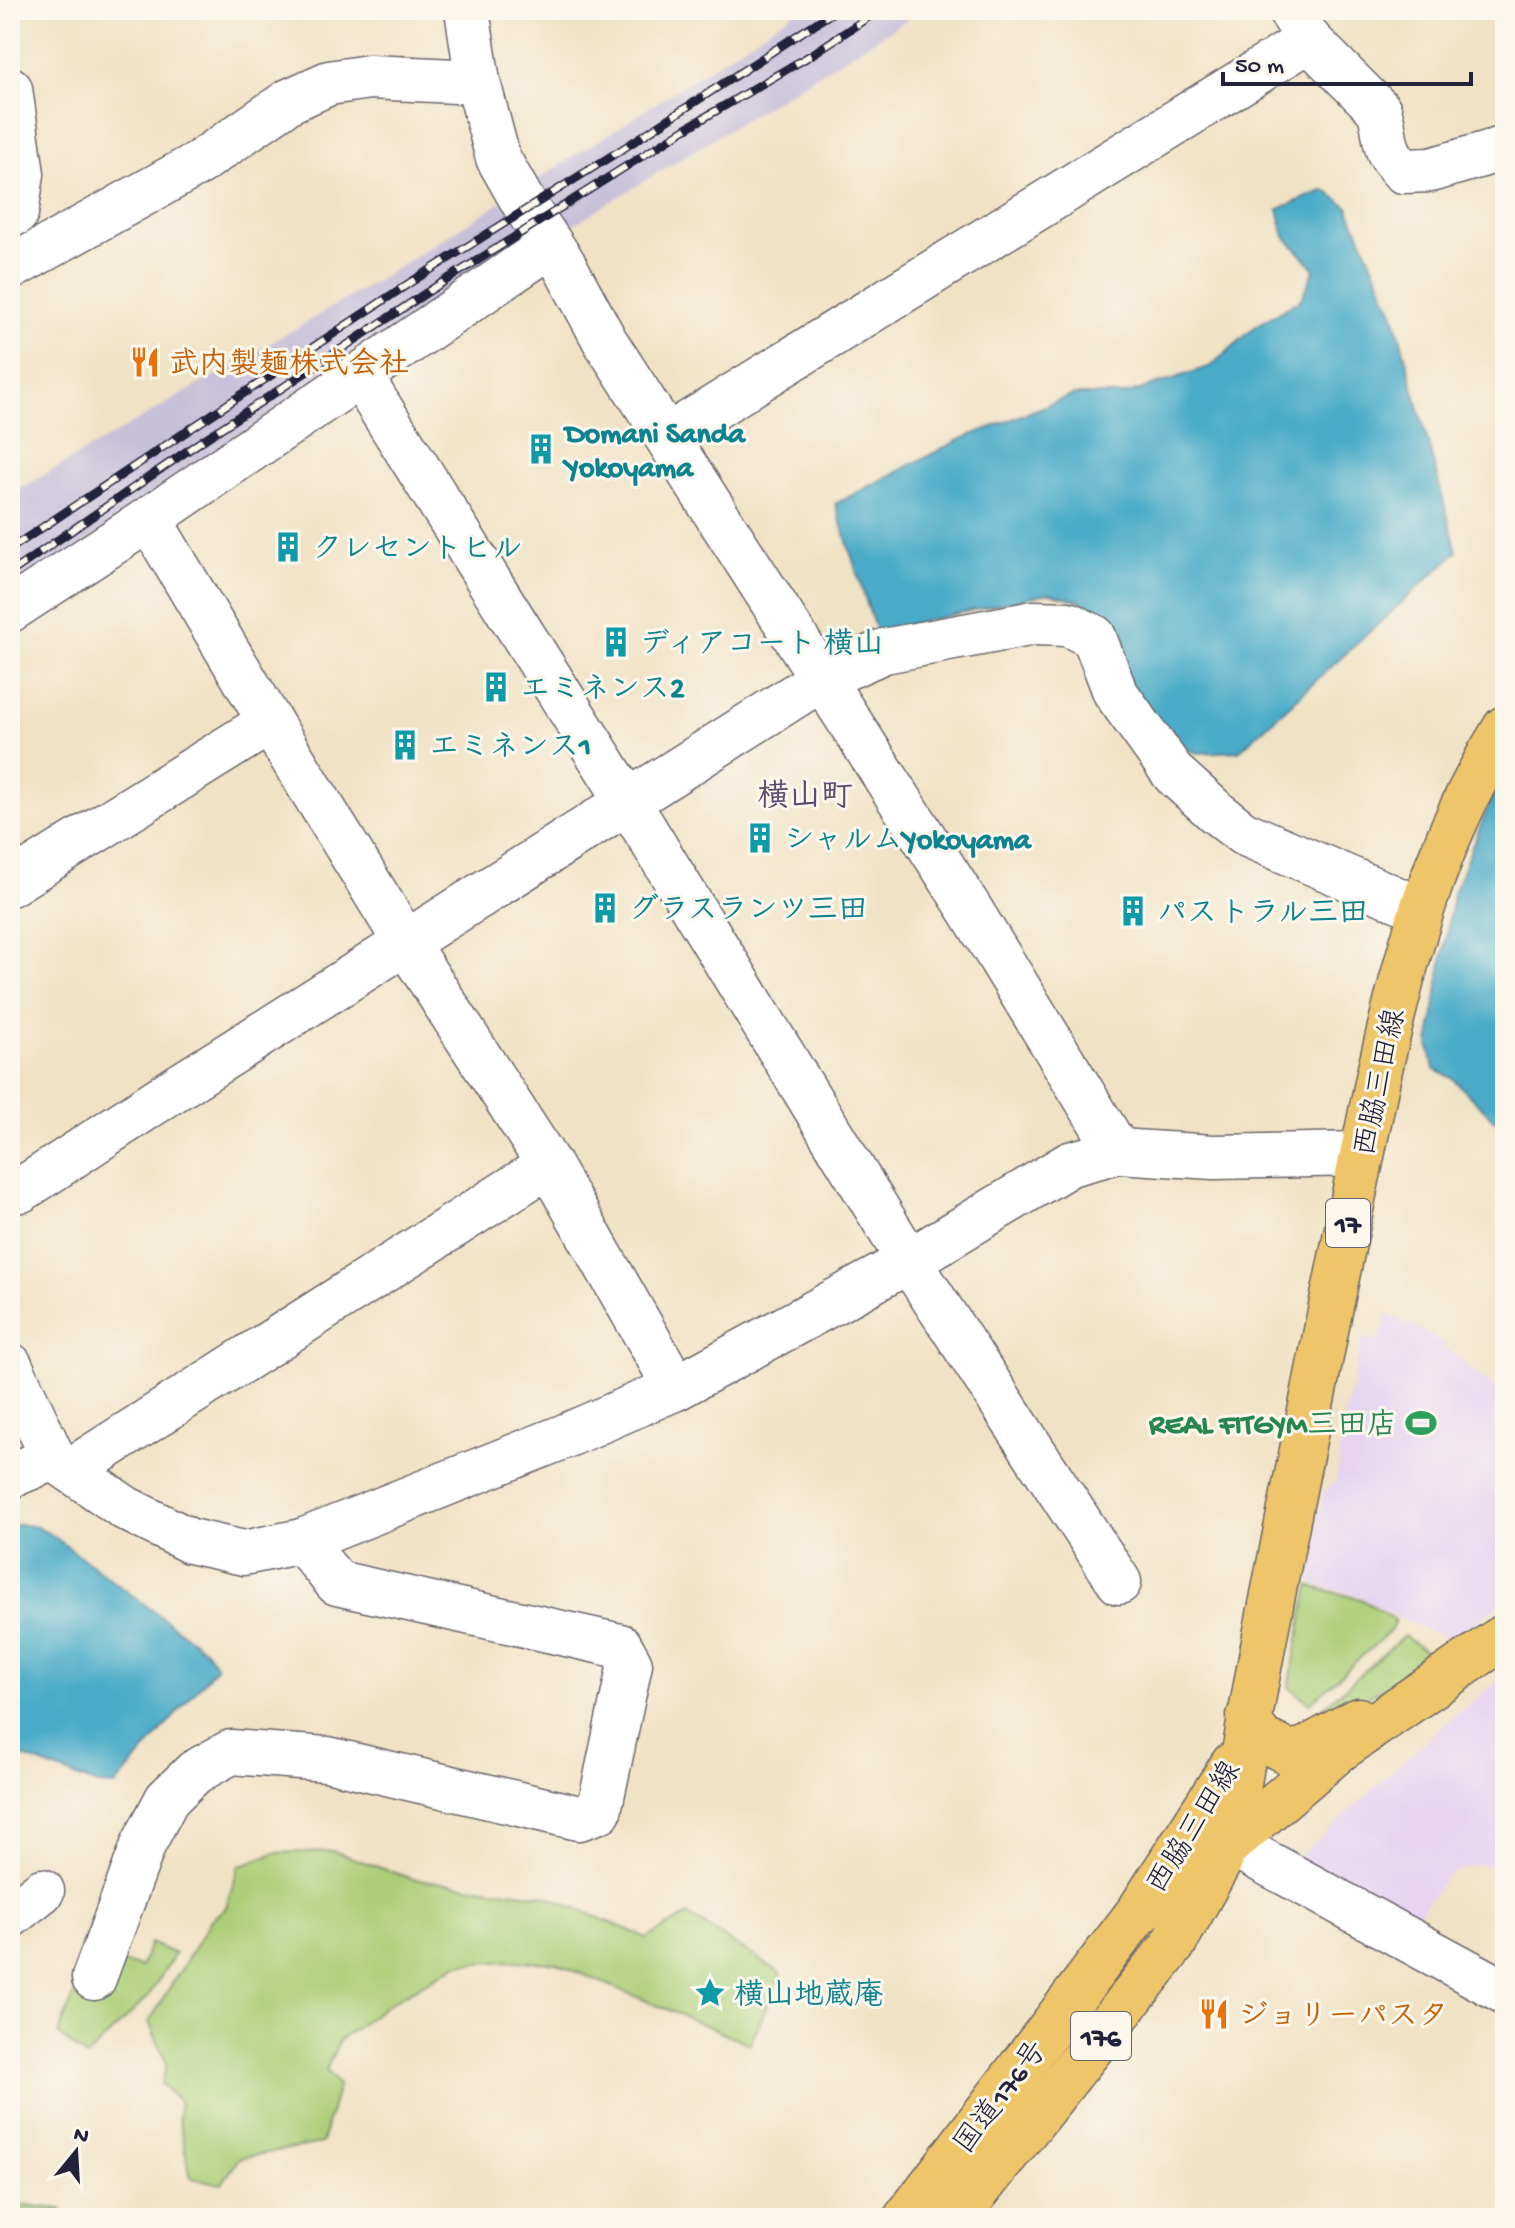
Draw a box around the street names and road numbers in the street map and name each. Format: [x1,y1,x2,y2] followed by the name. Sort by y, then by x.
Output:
[1348,1006,1415,1160] street label: 西脇三田線
[1326,1199,1370,1247] road number: 17
[1140,1754,1250,1901] street label: 西脇三田線
[1071,2012,1131,2060] road number: 176
[948,2034,1057,2162] street label: 国道176号

